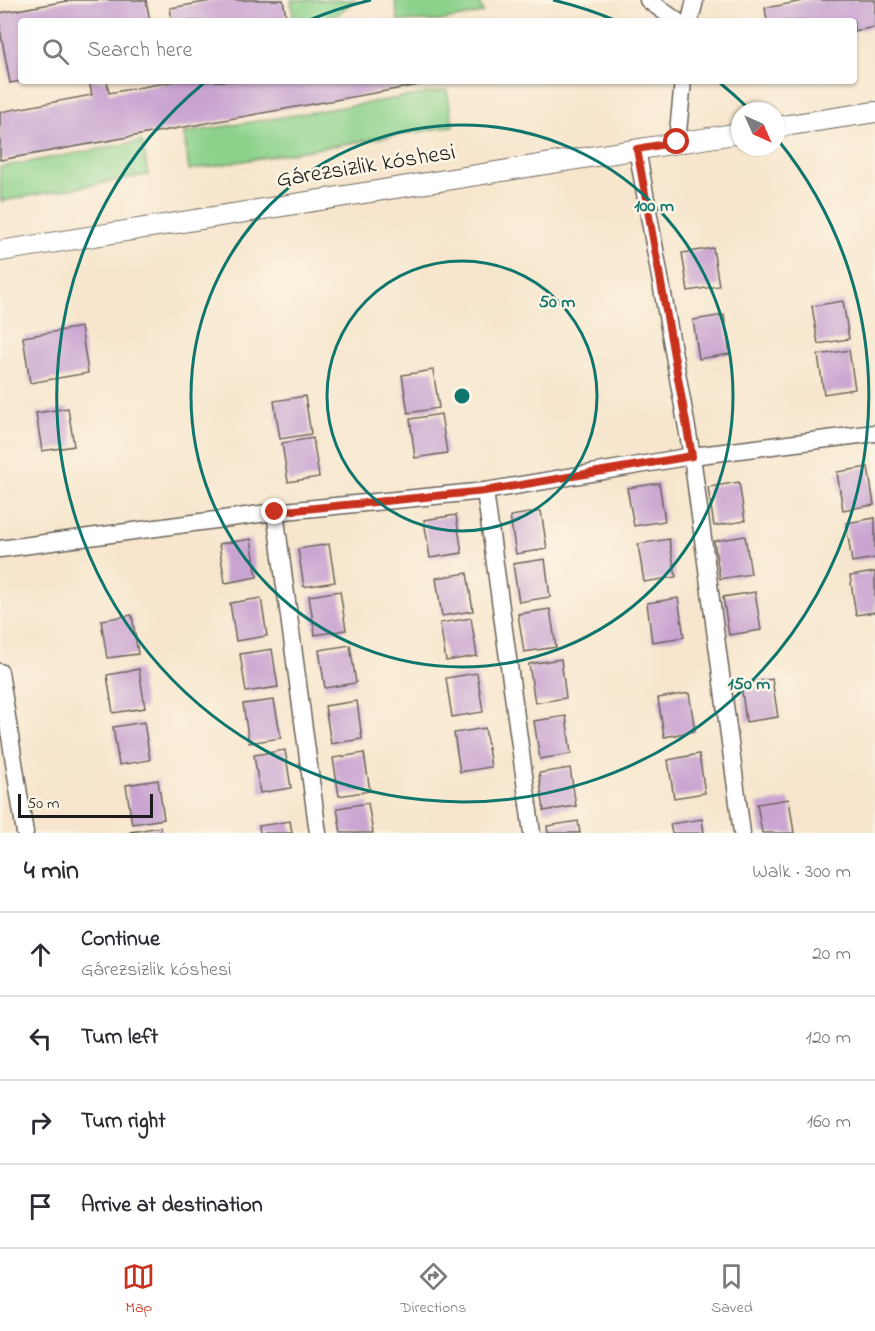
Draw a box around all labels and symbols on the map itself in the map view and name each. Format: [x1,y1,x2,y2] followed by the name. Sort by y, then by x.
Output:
[731,102,785,156] north arrow
[663,128,689,154] route start
[274,136,458,198] street label: Gárezsizlik kóshesi
[634,194,674,220] text: 100 m
[539,290,575,316] text: 50 m
[452,386,472,406] centre of rings
[261,498,287,524] route end
[728,672,770,698] text: 150 m
[18,791,153,818] scale bar

